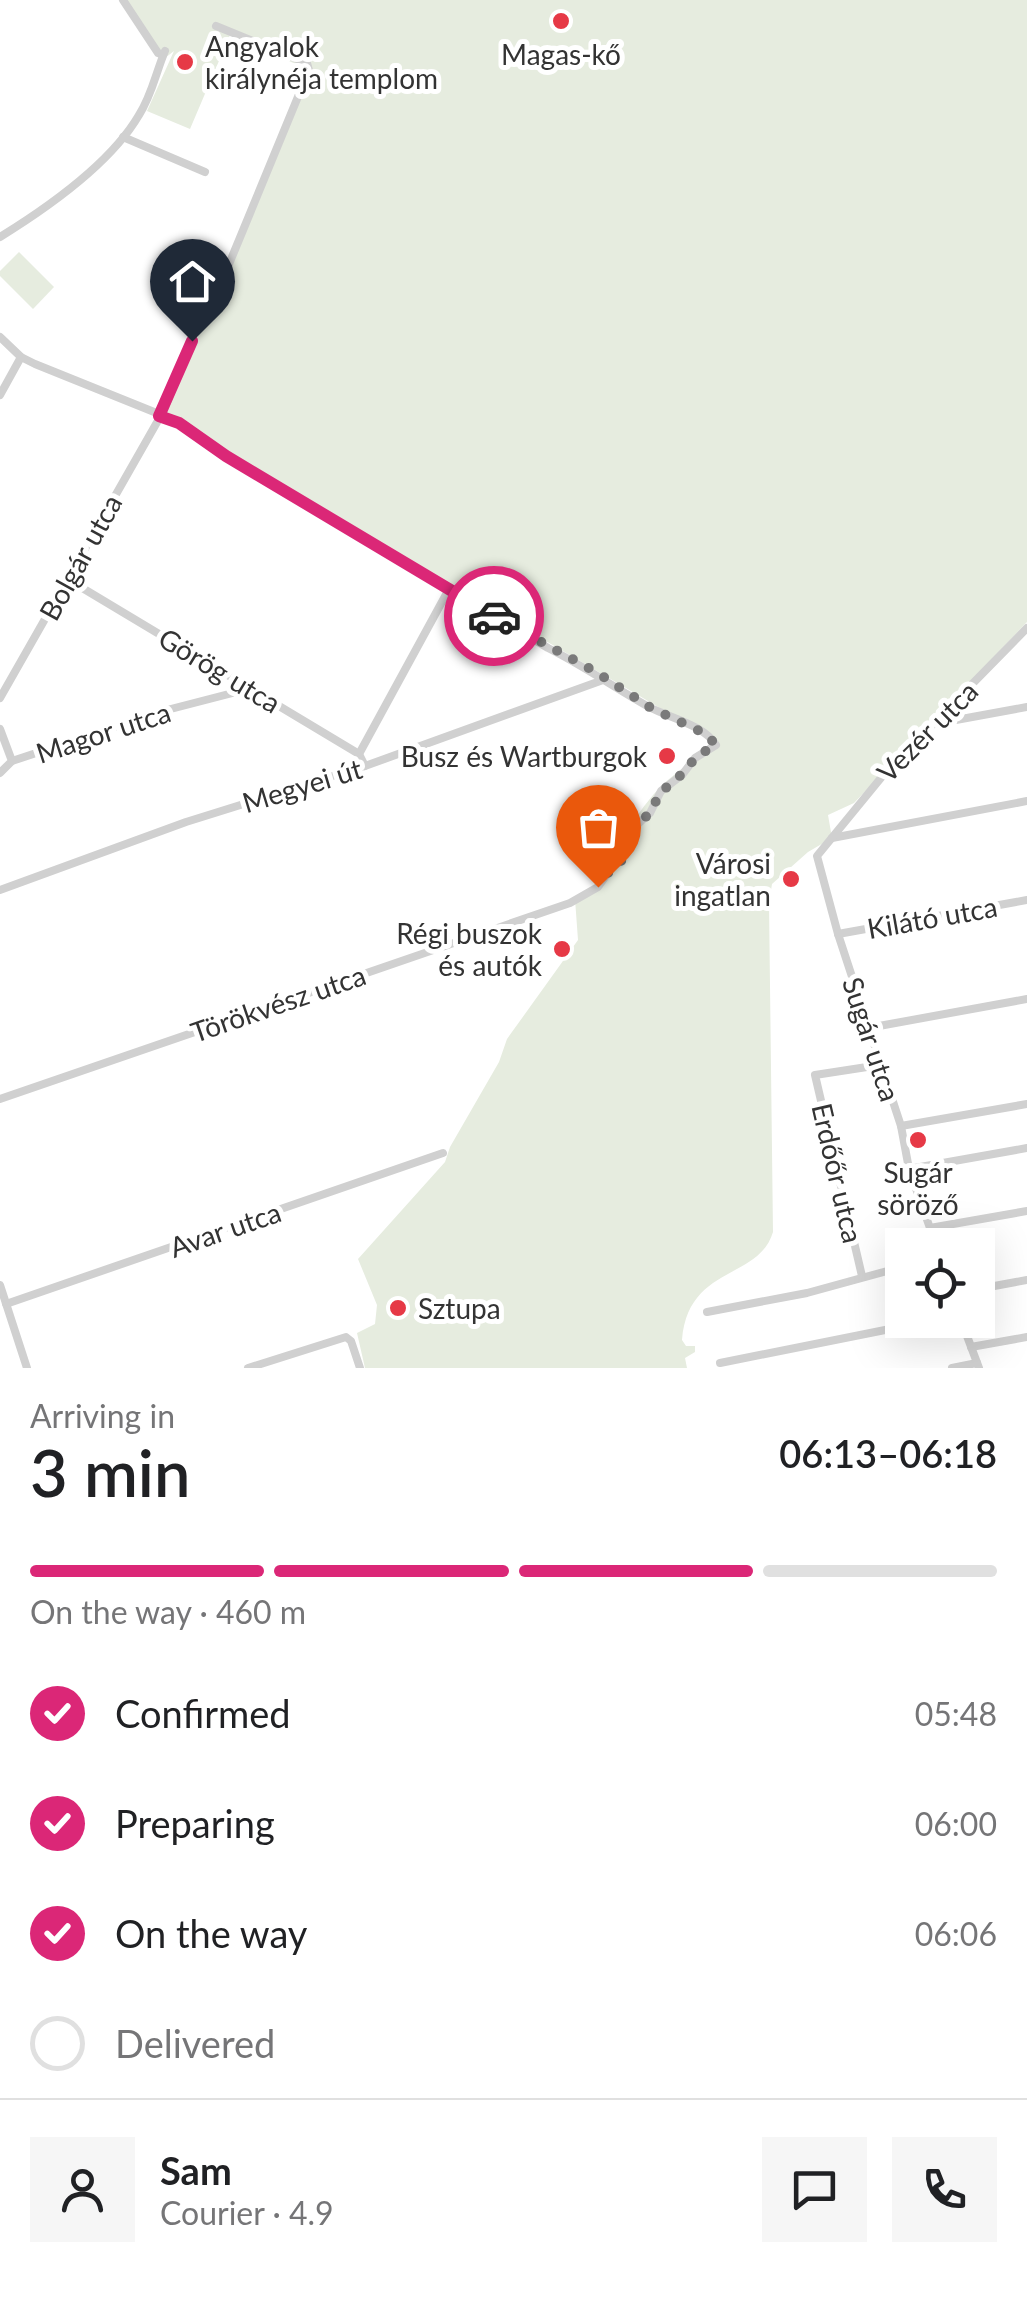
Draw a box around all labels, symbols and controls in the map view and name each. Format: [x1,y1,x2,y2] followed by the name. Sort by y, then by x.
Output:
[550,10,572,32] marker: Magas-kő
[205,29,438,95] place label: Angyalok királynéja templom
[501,37,621,71] place label: Magas-kő
[174,51,196,73] marker: Angyalok királynéja templom
[150,239,235,342] pin
[165,254,220,309] icon: home
[32,488,128,626] street label: Bolgár utca
[444,566,544,666] courier
[467,589,522,644] icon: car
[153,620,287,720] street label: Görög utca
[870,674,984,788] street label: Vezér utca
[31,694,175,770] street label: Magor utca
[401,739,648,773] place label: Busz és Wartburgok
[656,745,678,767] marker: Busz és Wartburgok
[238,751,366,819] street label: Megyei út
[556,785,641,888] pin
[571,800,626,855] icon: bag
[674,846,771,912] place label: Városi ingatlan
[780,868,802,890] marker: Városi ingatlan
[864,889,1000,945] street label: Kilátó utca
[396,916,543,982] place label: Régi buszok és autók
[551,938,573,960] marker: Régi buszok és autók
[186,957,370,1049] street label: Törökvész utca
[836,973,908,1105] street label: Sugár utca
[805,1100,871,1246] street label: Erdőőr utca
[907,1129,929,1151] marker: Sugár söröző
[877,1155,959,1221] place label: Sugár söröző
[165,1194,285,1264] street label: Avar utca
[885,1228,995,1338] map controls
[885,1228,995,1338] button: locate
[418,1291,501,1325] place label: Sztupa
[387,1297,409,1319] marker: Sztupa
[30,1396,175,1435] text: Arriving in
[779,1430,997,1476] text: 06:13–06:18
[30,1433,190,1511] text: 3 min
[30,1592,306,1631] text: On the way · 460 m
[30,1686,85,1741] icon: check
[115,1690,291,1736] text: Confirmed
[915,1694,997,1733] text: 05:48
[30,1796,85,1851] icon: check
[115,1800,275,1846] text: Preparing
[915,1804,997,1843] text: 06:00
[30,1906,85,1961] icon: check
[115,1910,307,1956] text: On the way
[915,1914,997,1953] text: 06:06
[115,2020,275,2066] text: Delivered
[30,2137,135,2242] button: person
[762,2137,867,2242] button: chat
[892,2137,997,2242] button: phone
[160,2147,232,2193] text: Sam
[160,2193,334,2232] text: Courier · 4.9

